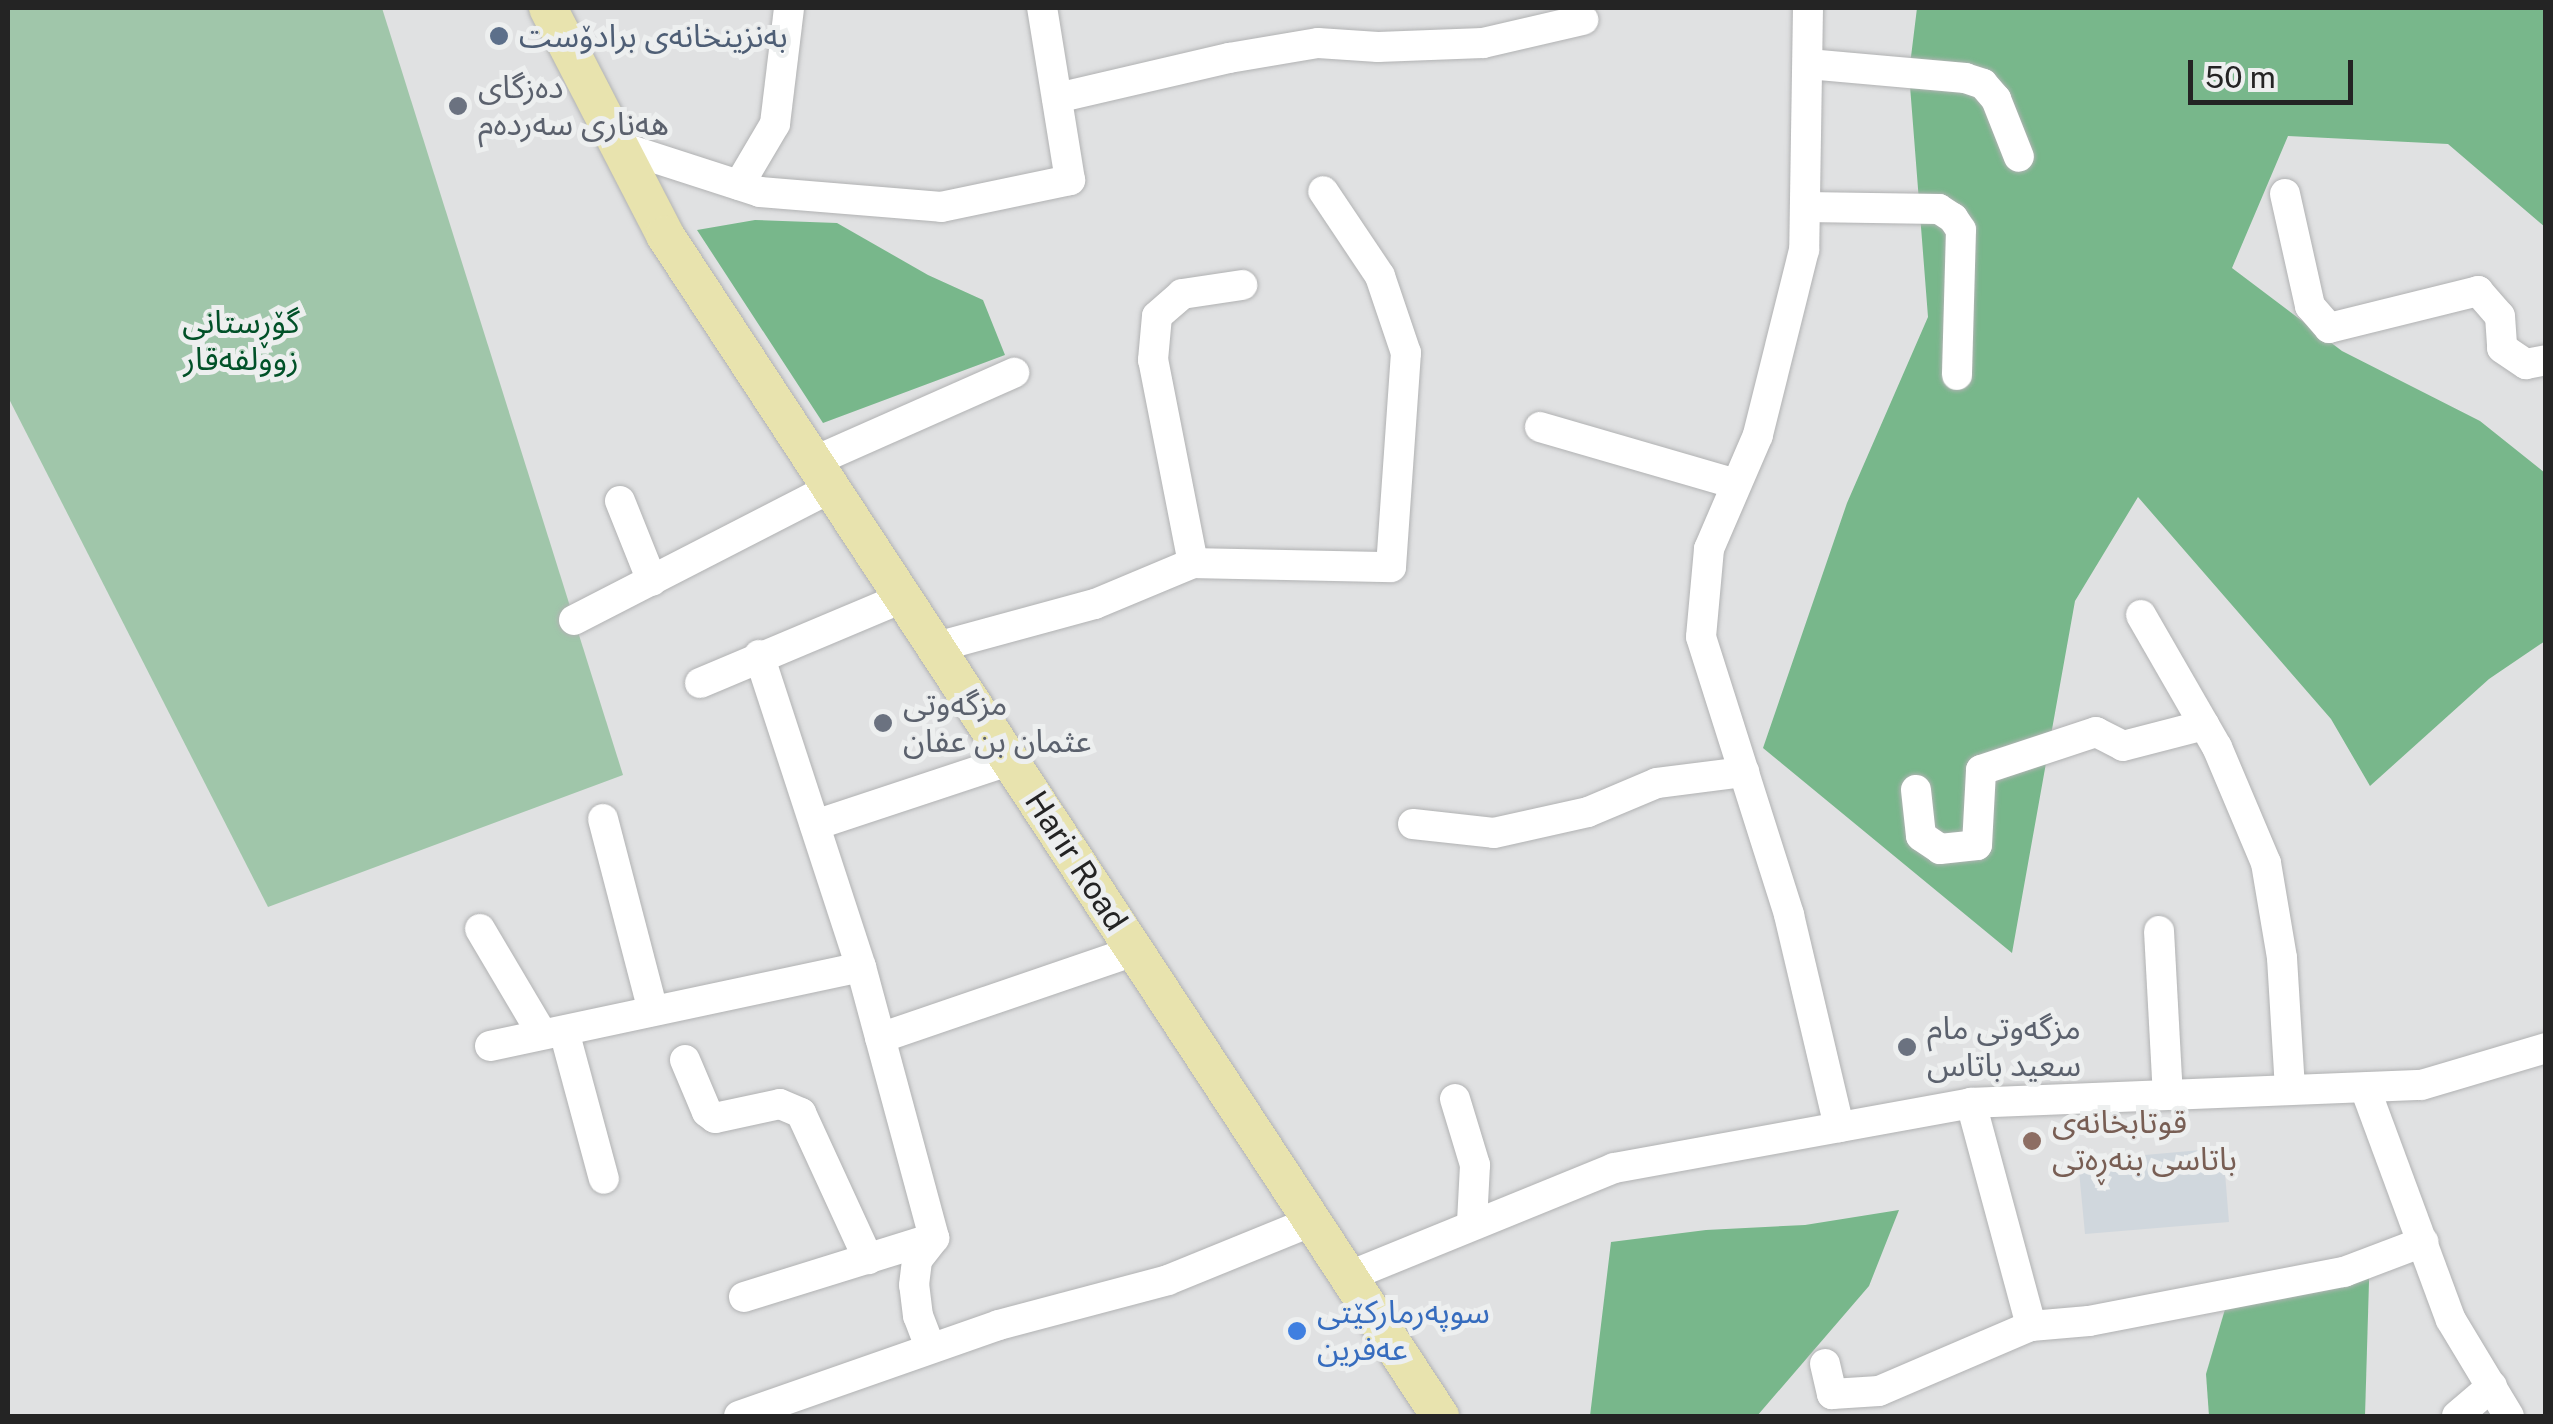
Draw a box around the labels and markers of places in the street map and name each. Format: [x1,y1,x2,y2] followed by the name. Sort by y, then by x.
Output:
[519,17,788,55] place label: بەنزینخانەی برادۆست
[488,25,510,47] marker: بەنزینخانەی برادۆست
[478,69,669,144] place label: دەزگای هەناری سەردەم
[447,95,469,117] marker: دەزگای هەناری سەردەم
[903,686,1091,761] place label: مزگەوتی عثمان بن عفان
[872,712,894,734] marker: مزگەوتی عثمان بن عفان
[1927,1010,2081,1085] place label: مزگەوتی مام سعید باتاس
[1896,1036,1918,1058] marker: مزگەوتی مام سعید باتاس
[2052,1104,2237,1179] place label: قوتابخانەی باتاسی بنەڕەتی
[2021,1130,2043,1152] marker: قوتابخانەی باتاسی بنەڕەتی
[1317,1294,1490,1369] place label: سوپەرمارکێتی عەفرین
[1286,1320,1308,1342] marker: سوپەرمارکێتی عەفرین

